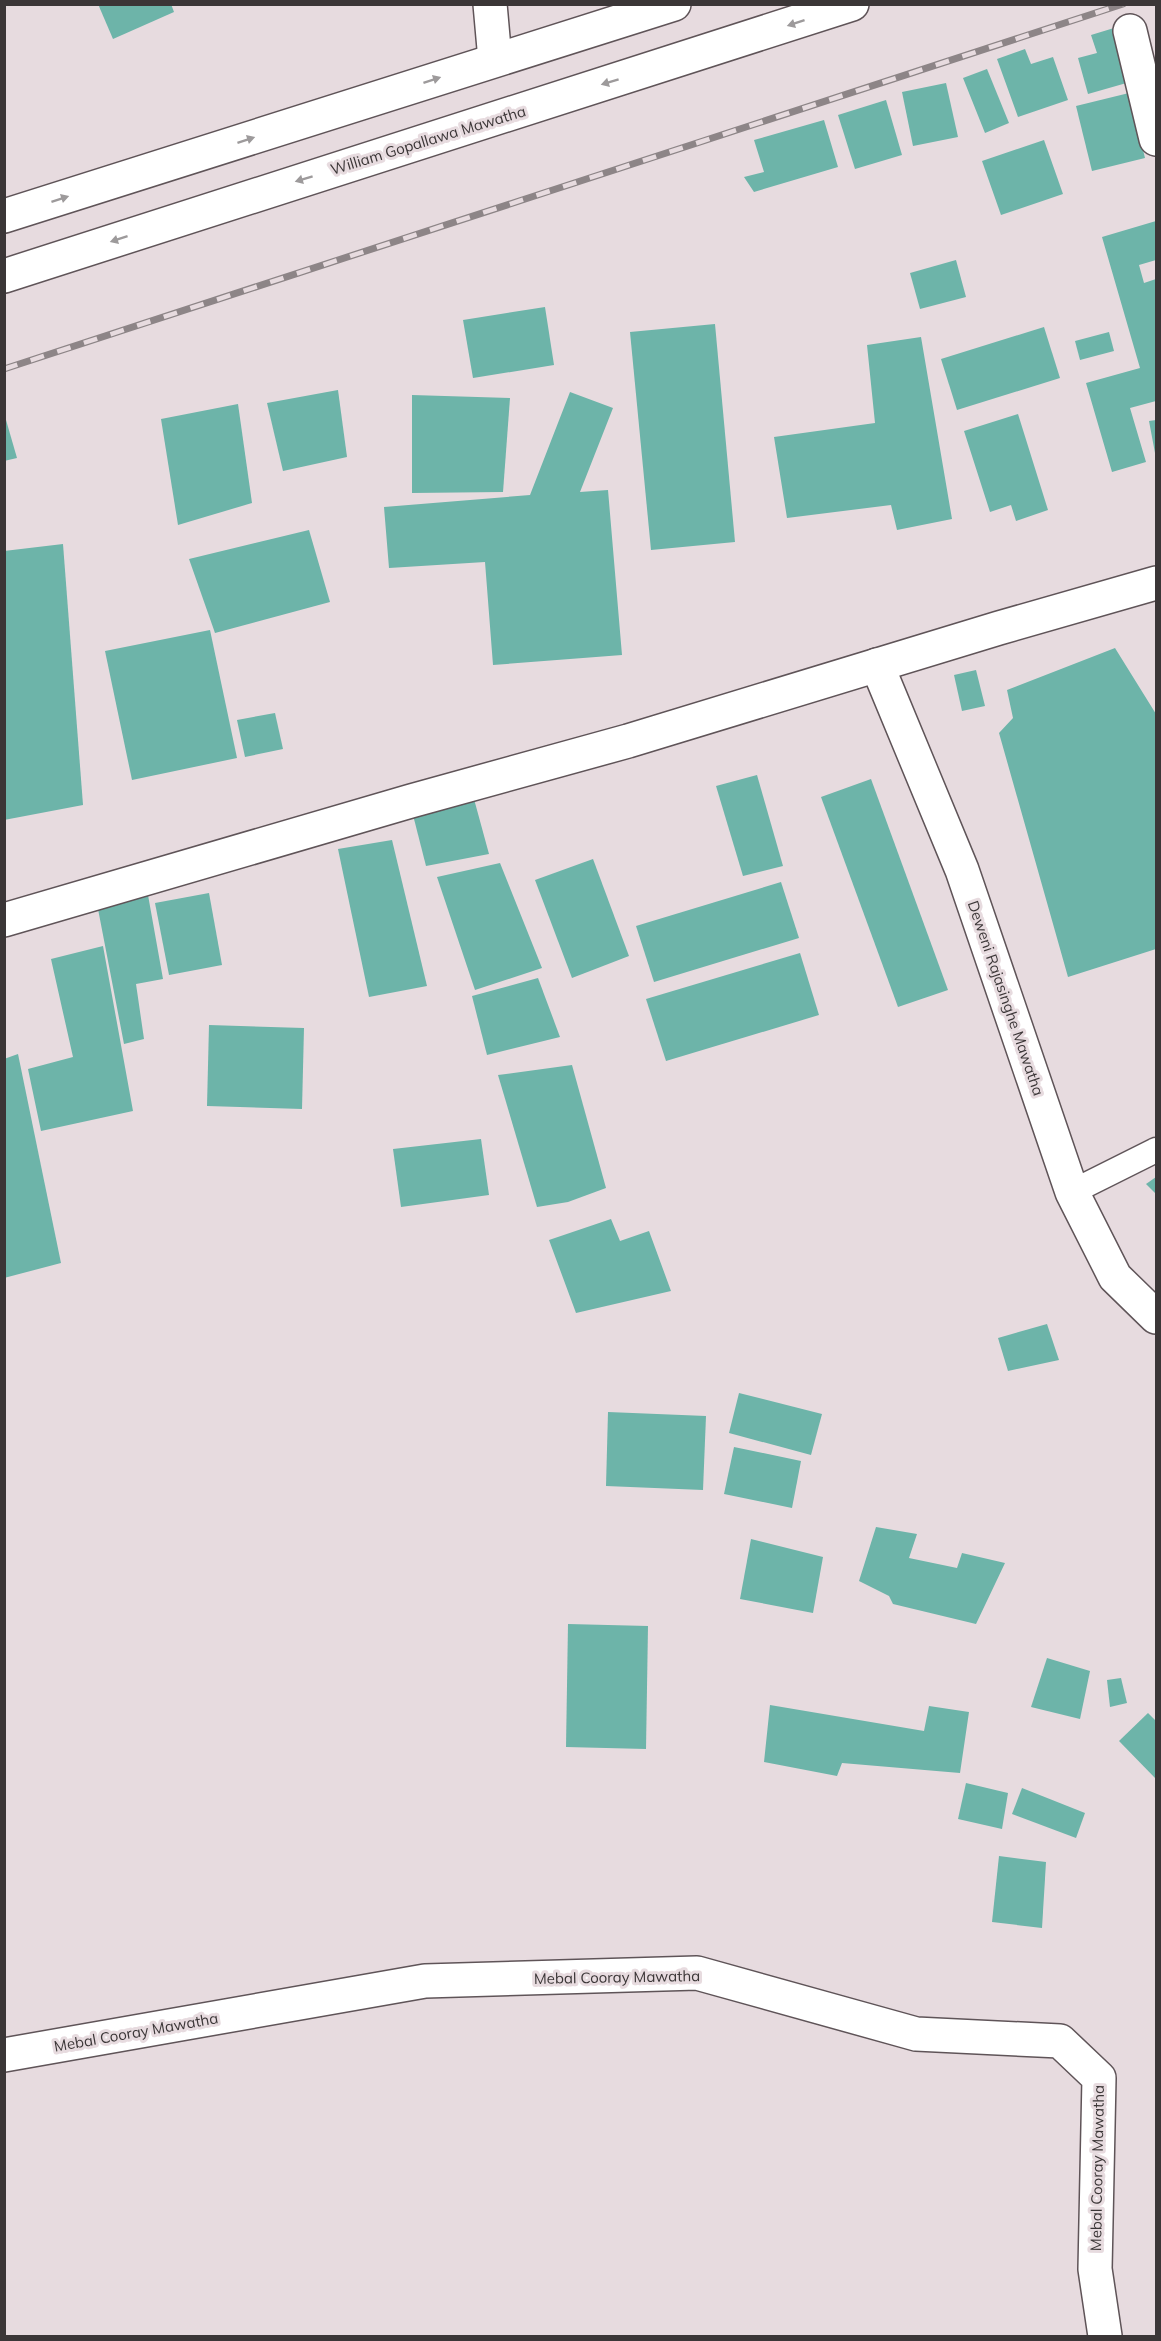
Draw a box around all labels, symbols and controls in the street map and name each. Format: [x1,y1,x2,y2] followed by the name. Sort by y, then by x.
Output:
[787,18,805,28] one-way arrow
[423,75,441,85] one-way arrow
[601,78,619,88] one-way arrow
[328,101,528,179] street label: William Gopallawa Mawatha
[237,134,255,144] one-way arrow
[295,175,313,184] one-way arrow
[51,194,69,203] one-way arrow
[110,234,128,244] one-way arrow
[964,898,1048,1098] street label: Deweni Rajasinghe Mawatha
[534,1966,700,1988] street label: Mebal Cooray Mawatha
[52,2008,220,2056] street label: Mebal Cooray Mawatha
[1086,2085,1108,2251] street label: Mebal Cooray Mawatha

